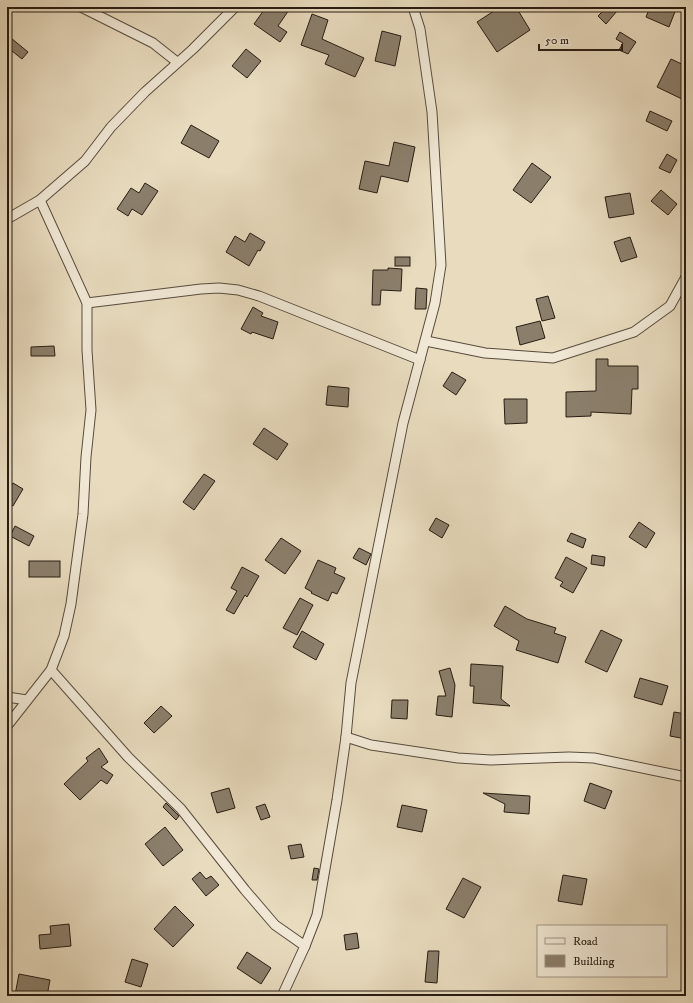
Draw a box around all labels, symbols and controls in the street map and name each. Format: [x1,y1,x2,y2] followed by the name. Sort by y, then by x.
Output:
[539,26,622,52] scale bar
[545,33,569,48] text: 50 m
[537,925,667,977] legend
[573,934,598,949] text: Road
[573,954,614,969] text: Building

